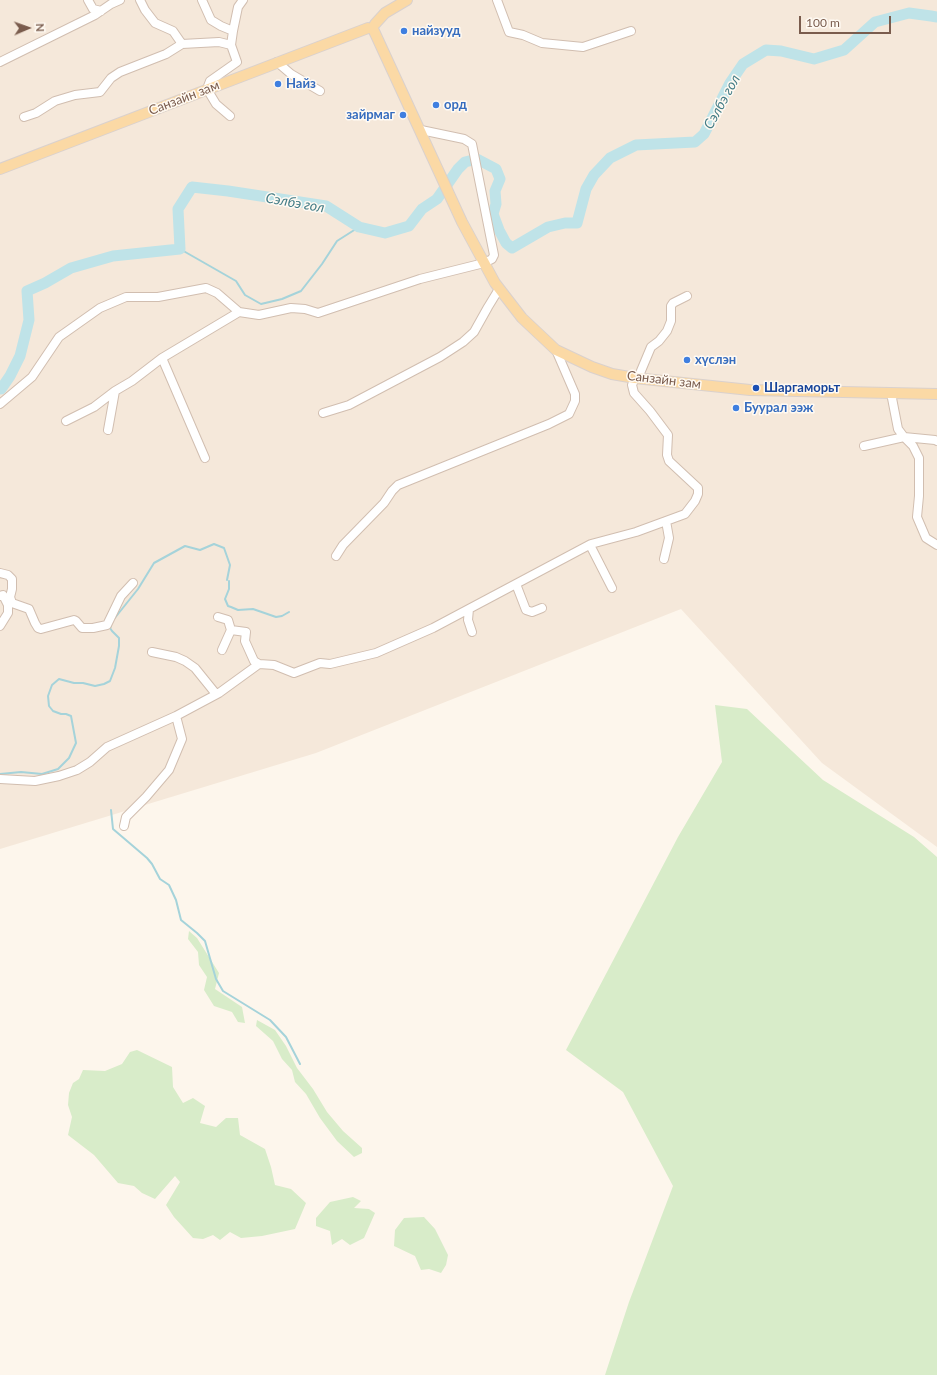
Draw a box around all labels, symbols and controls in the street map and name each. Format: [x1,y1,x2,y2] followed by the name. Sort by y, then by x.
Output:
[8,8,48,48] north arrow
[801,8,893,34] scale bar
[806,15,840,30] text: 100 m
[34,23,47,32] text: N
[412,23,461,39] place label: найзууд
[399,26,409,36] marker: найзууд
[700,72,744,132] water label: Сэлбэ гол
[286,76,316,92] place label: Найз
[146,77,222,119] street label: Санзайн зам
[273,79,283,89] marker: Найз
[444,97,467,113] place label: орд
[431,100,441,110] marker: орд
[346,107,395,123] place label: зайрмаг
[398,110,408,120] marker: зайрмаг
[264,190,326,216] water label: Сэлбэ гол
[695,352,736,368] place label: хүслэн
[682,355,692,365] marker: хүслэн
[626,368,702,392] street label: Санзайн зам
[764,380,840,396] place label: Шаргаморьт
[751,383,761,393] marker: Шаргаморьт
[744,400,813,416] place label: Буурал ээж
[731,403,741,413] marker: Буурал ээж

